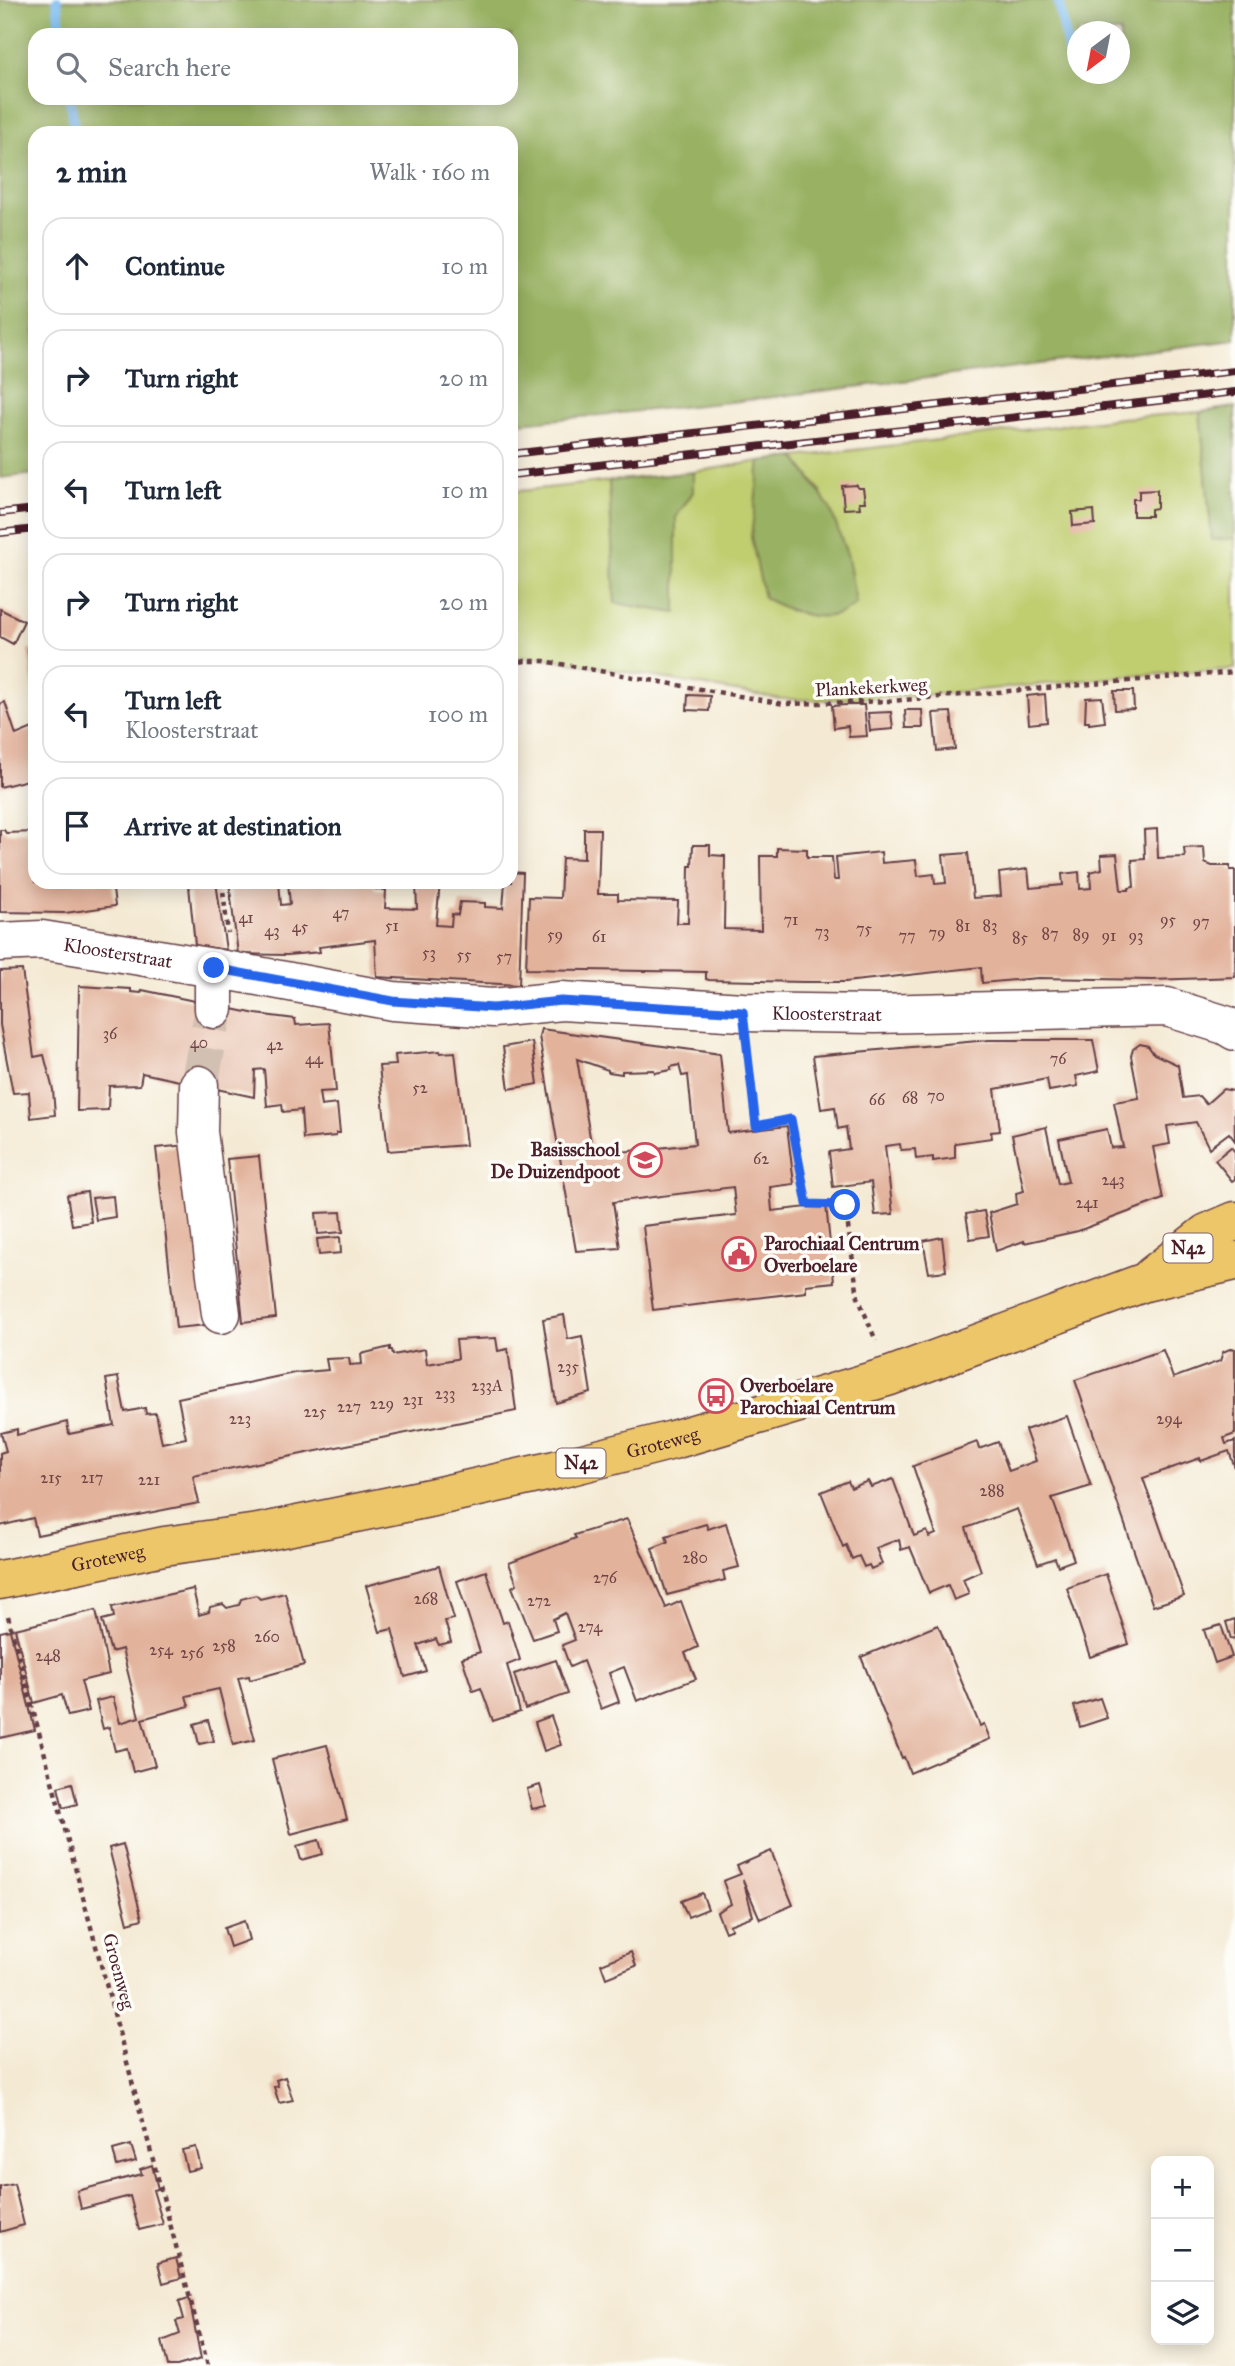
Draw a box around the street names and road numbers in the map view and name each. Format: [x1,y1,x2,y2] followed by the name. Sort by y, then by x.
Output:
[814,673,928,702] street label: Plankekerkweg
[62,932,175,973] street label: Kloosterstraat
[771,1001,882,1026] street label: Kloosterstraat
[1164,1233,1212,1262] road number: N42
[624,1421,702,1463] street label: Groteweg
[556,1448,606,1478] road number: N42
[69,1539,147,1576] street label: Groteweg
[97,1930,140,2012] street label: Groenweg

